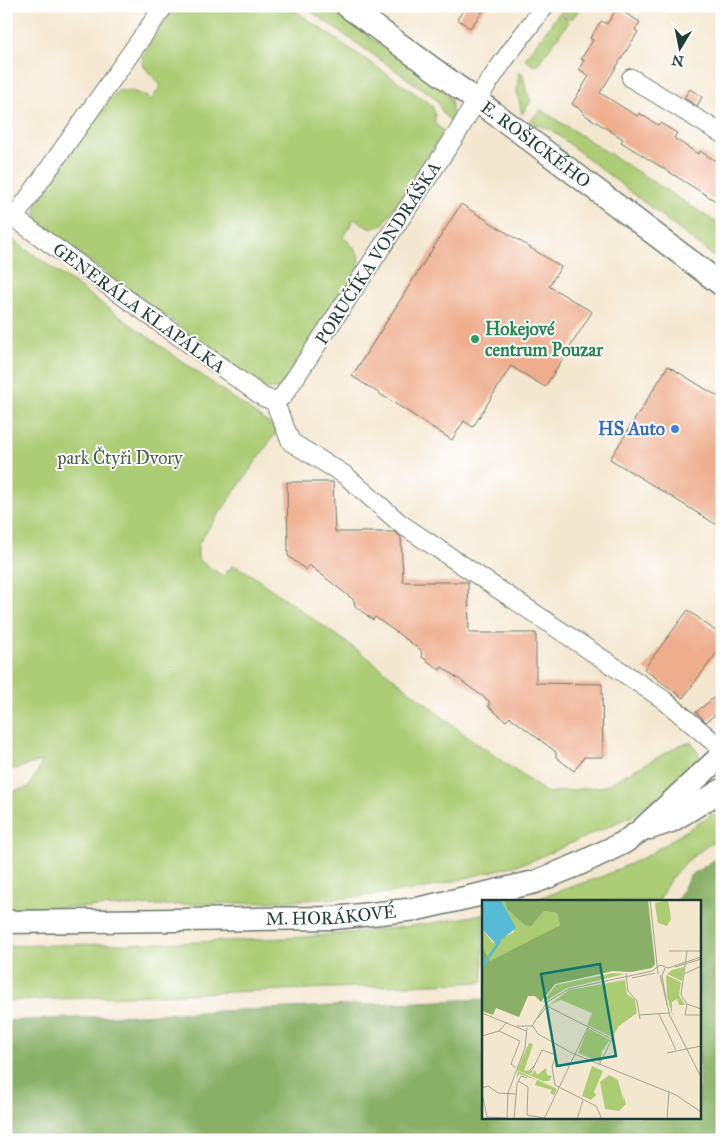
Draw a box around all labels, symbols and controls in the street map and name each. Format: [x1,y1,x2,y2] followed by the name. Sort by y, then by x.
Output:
[656,22,706,72] north arrow
[670,51,685,70] text: N
[476,96,595,193] street label: E. ROŠICKÉHO
[309,156,445,349] street label: PORUČÍKA VONDRÁŠKA
[49,236,231,378] street label: GENERÁLA KLAPÁLKA
[485,318,604,361] place label: Hokejové centrum Pouzar
[469,333,481,345] marker: Hokejové centrum Pouzar
[598,418,665,440] place label: HS Auto
[669,423,681,435] marker: HS Auto
[56,446,183,469] park label: park Čtyři Dvory
[265,898,397,930] street label: M. HORÁKOVÉ
[482,900,700,1118] inset map

